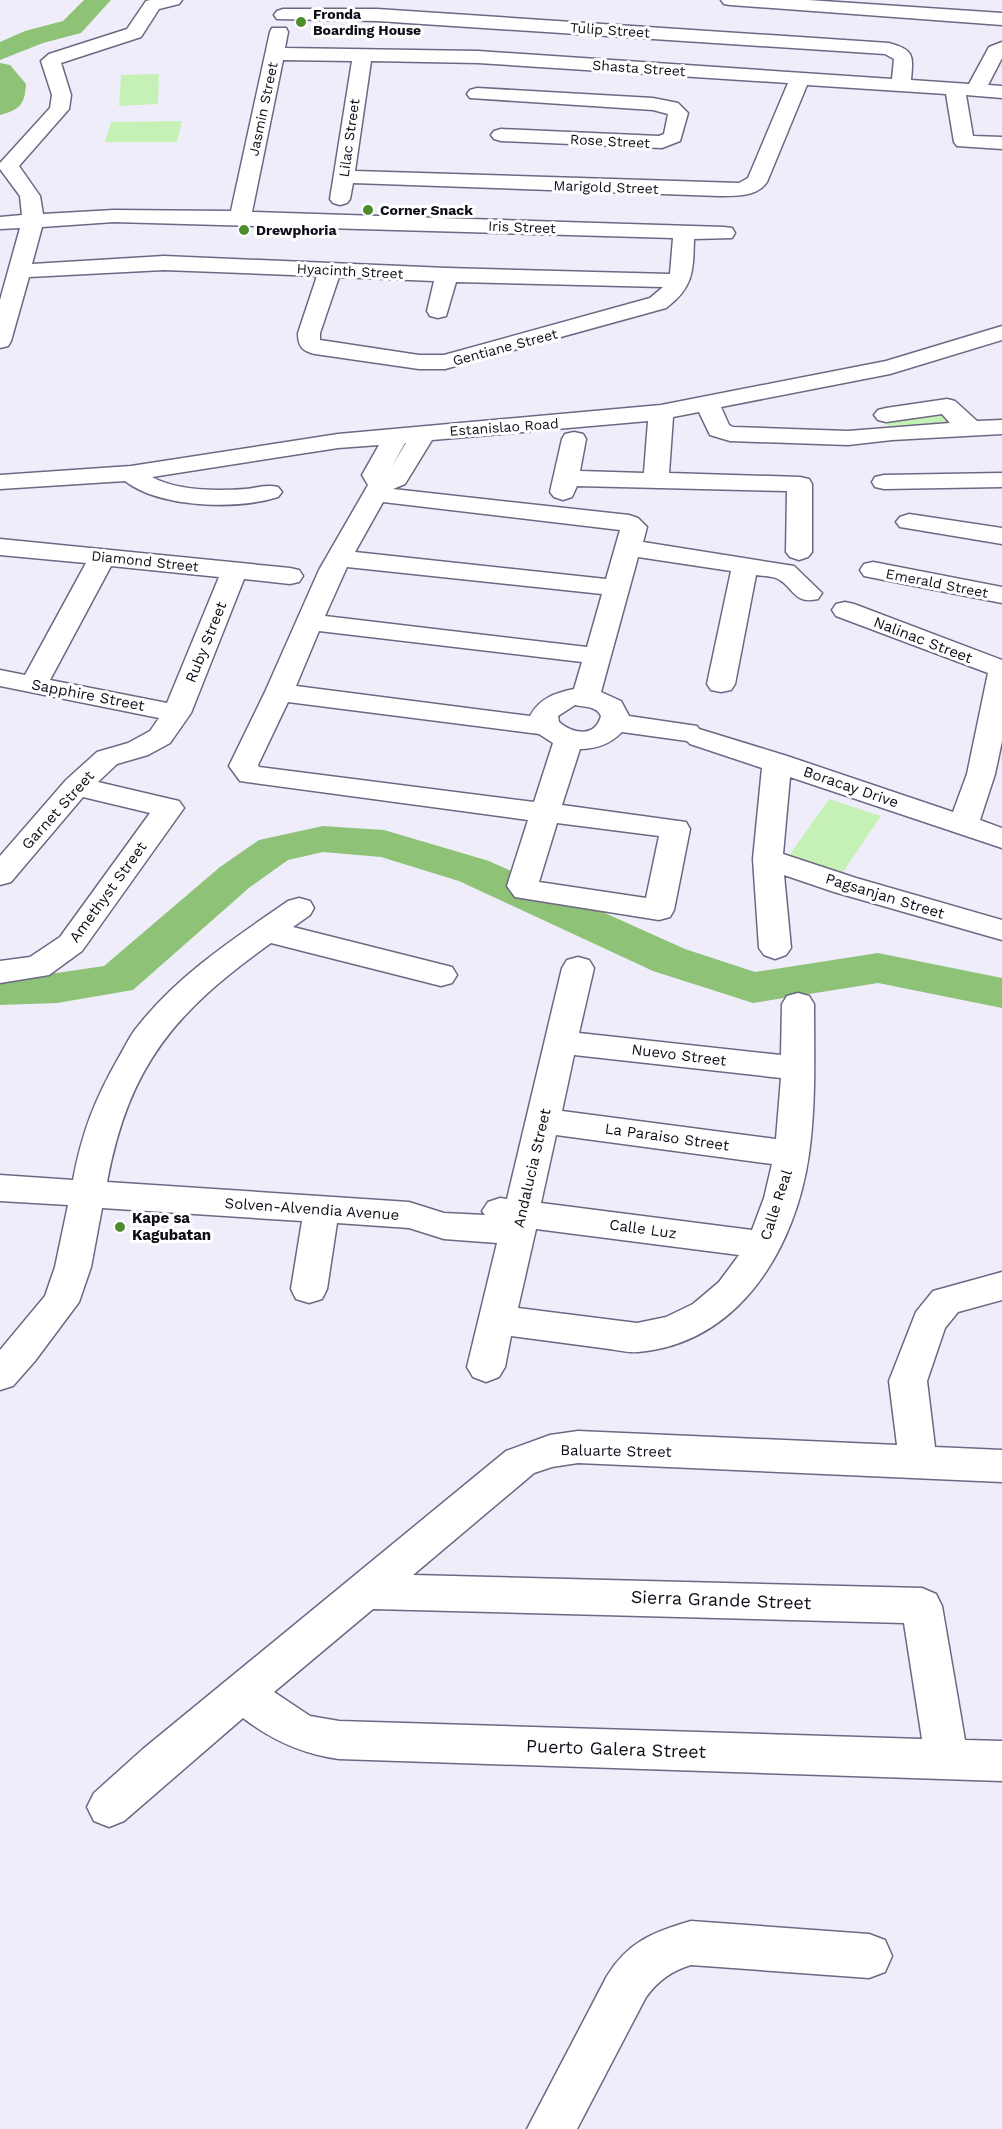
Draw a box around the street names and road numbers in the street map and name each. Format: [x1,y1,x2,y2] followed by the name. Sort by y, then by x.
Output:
[570,19,651,41] street label: Tulip Street
[592,57,686,79] street label: Shasta Street
[245,60,281,157] street label: Jasmin Street
[336,98,362,178] street label: Lilac Street
[570,131,650,151] street label: Rose Street
[553,177,659,197] street label: Marigold Street
[488,218,556,236] street label: Iris Street
[296,260,404,282] street label: Hyacinth Street
[451,325,559,369] street label: Gentiane Street
[449,415,559,439] street label: Estanislao Road
[91,547,200,575] street label: Diamond Street
[885,565,990,601] street label: Emerald Street
[182,598,231,685] street label: Ruby Street
[871,613,976,667] street label: Nalinac Street
[30,675,147,715] street label: Sapphire Street
[801,762,901,812] street label: Boracay Drive
[18,766,99,853] street label: Garnet Street
[65,838,151,946] street label: Amethyst Street
[823,869,947,923] street label: Pagsanjan Street
[630,1040,728,1070] street label: Nuevo Street
[510,1106,555,1229] street label: Andalucia Street
[604,1119,731,1155] street label: La Paraiso Street
[756,1167,796,1243] street label: Calle Real
[224,1194,400,1224] street label: Solven-Alvendia Avenue
[608,1215,678,1243] street label: Calle Luz
[560,1441,673,1461] street label: Baluarte Street
[630,1586,812,1613] street label: Sierra Grande Street
[526,1735,707,1762] street label: Puerto Galera Street

